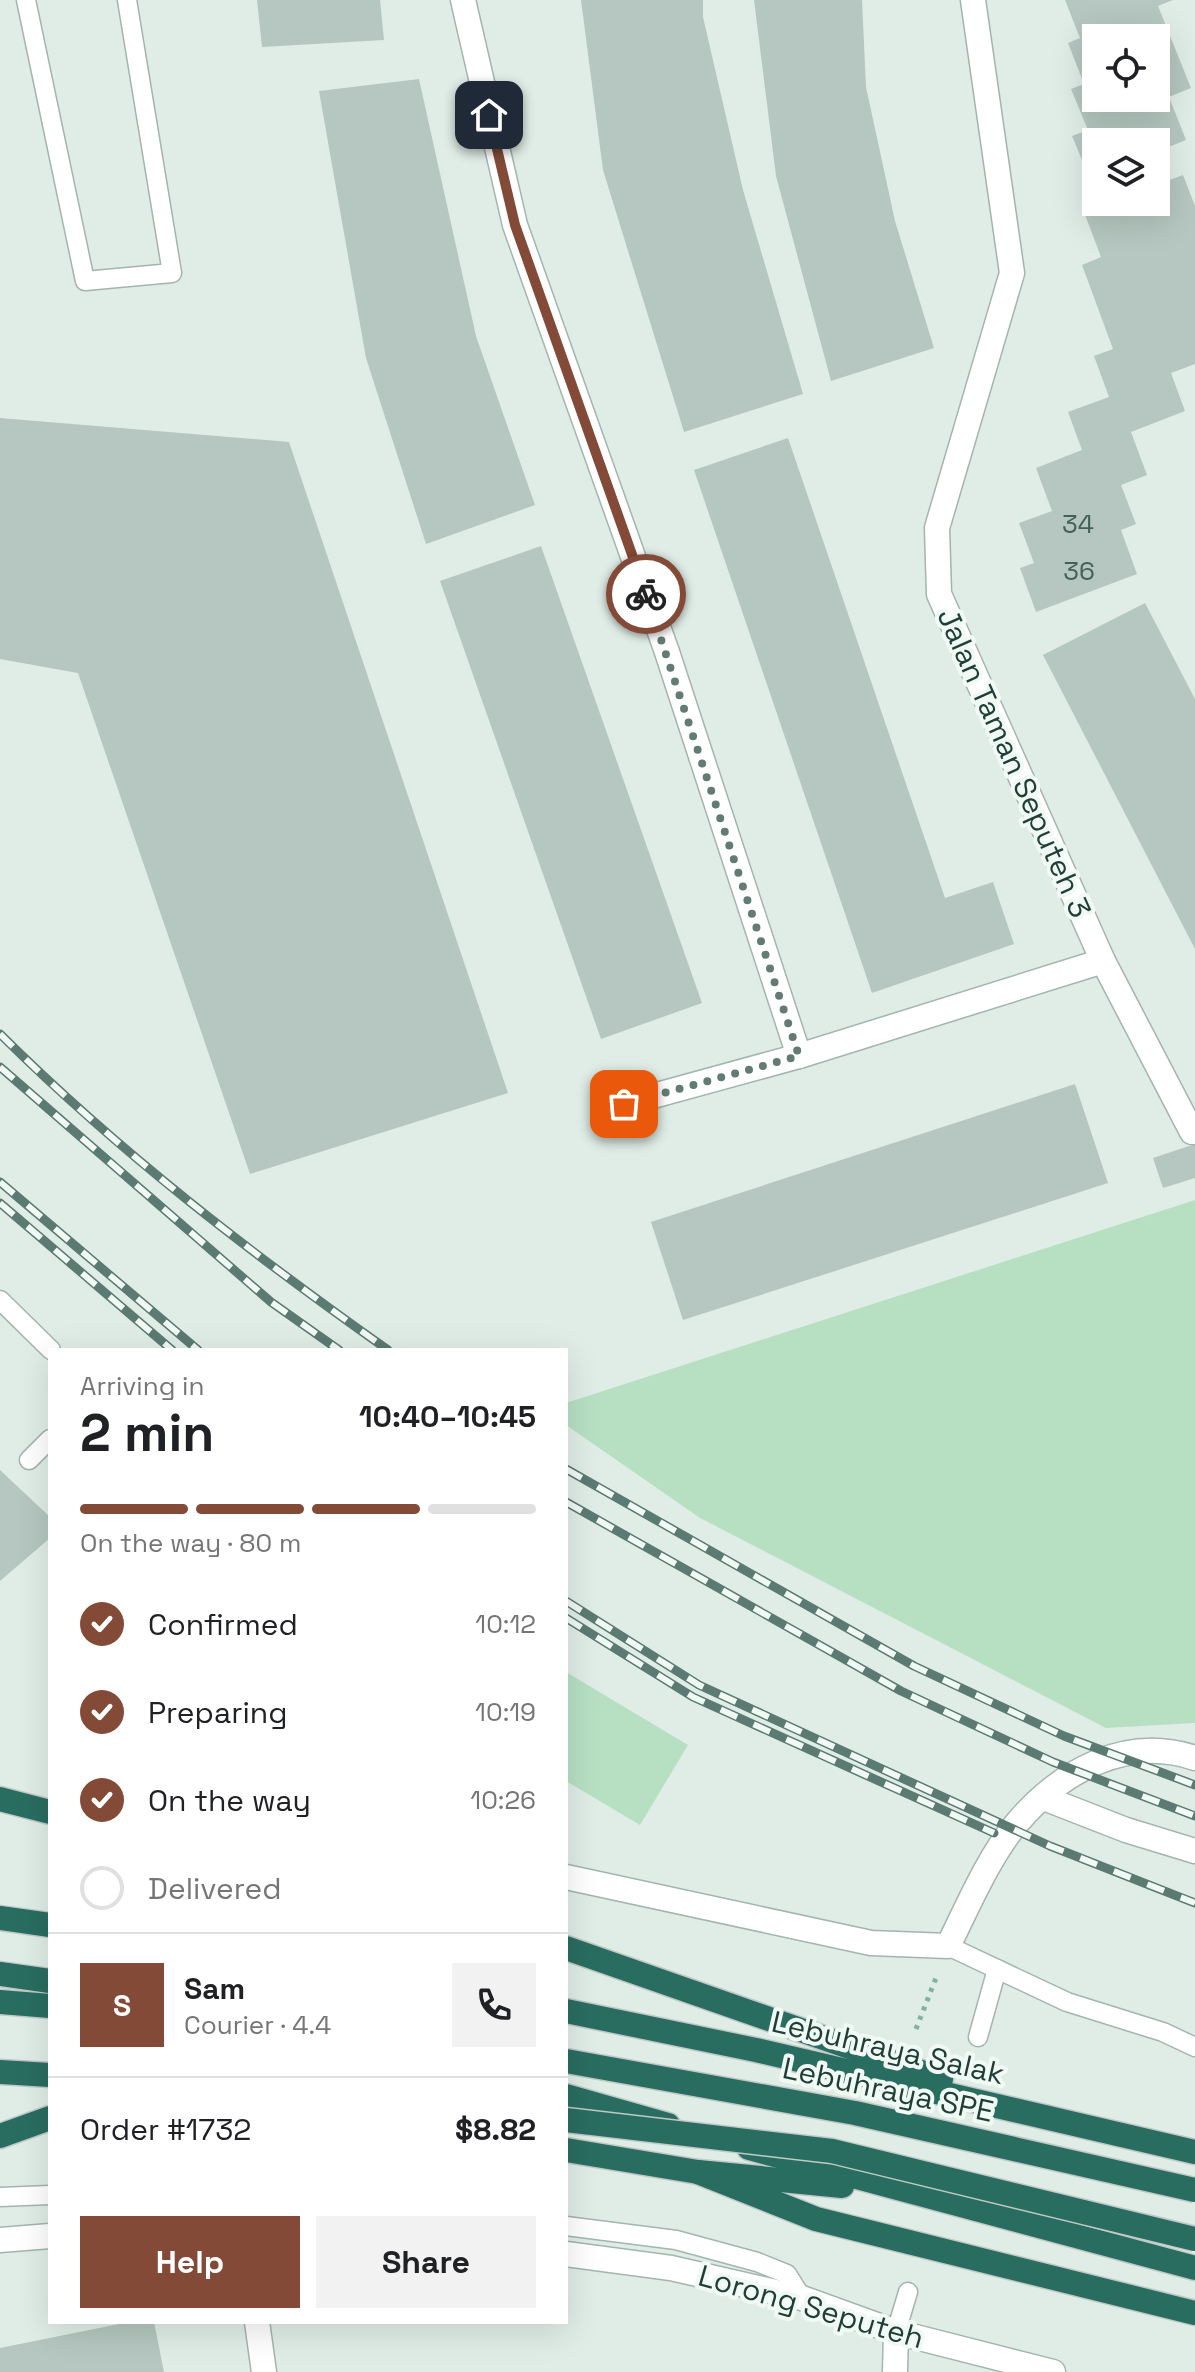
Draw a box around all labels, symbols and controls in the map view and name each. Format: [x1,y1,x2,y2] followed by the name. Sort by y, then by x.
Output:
[1082,24,1170,216] map controls
[1082,24,1170,112] button: locate
[455,81,523,149] pin
[467,93,511,137] icon: home
[1082,128,1170,216] button: layers
[1062,507,1094,541] house number: 34
[606,554,686,634] courier
[1063,554,1095,588] house number: 36
[624,572,668,616] icon: bike
[929,602,1100,924] street label: Jalan Taman Seputeh 3
[590,1070,658,1138] pin
[602,1082,646,1126] icon: bag
[80,1369,204,1403] text: Arriving in
[359,1397,536,1436] text: 10:40–10:45
[80,1400,214,1466] text: 2 min
[80,1526,301,1560] text: On the way · 80 m
[80,1602,124,1646] icon: check
[148,1605,298,1644] text: Confirmed
[475,1607,536,1641] text: 10:12
[80,1690,124,1734] icon: check
[148,1693,287,1732] text: Preparing
[475,1695,536,1729] text: 10:19
[80,1778,124,1822] icon: check
[148,1781,311,1820] text: On the way
[470,1783,536,1817] text: 10:26
[148,1869,282,1908] text: Delivered
[452,1963,536,2047] button: phone
[184,1969,245,2008] text: Sam
[113,1986,131,2025] text: S
[768,2002,1008,2093] street label: Lebuhraya Salak
[184,2008,331,2042] text: Courier · 4.4
[779,2048,997,2131] street label: Lebuhraya SPE
[80,2110,251,2149] text: Order #1732
[455,2110,536,2149] text: $8.82
[80,2216,300,2308] button: Help
[316,2216,536,2308] button: Share
[694,2256,928,2357] street label: Lorong Seputeh

